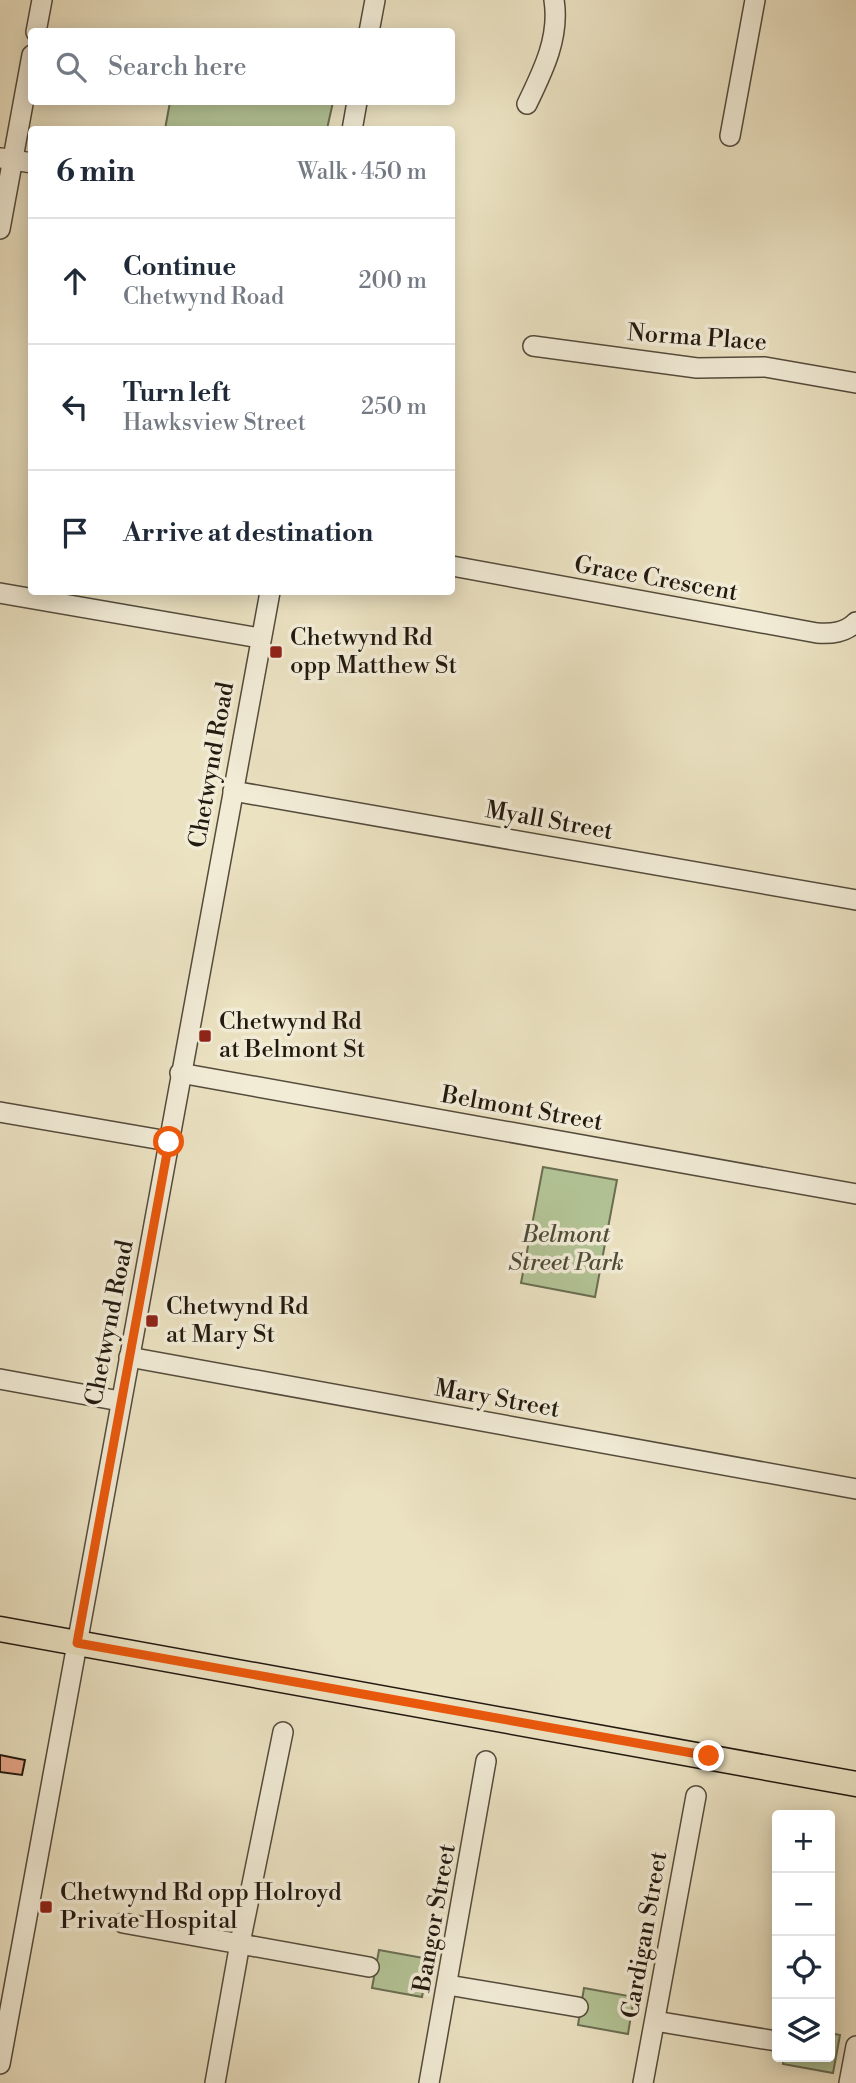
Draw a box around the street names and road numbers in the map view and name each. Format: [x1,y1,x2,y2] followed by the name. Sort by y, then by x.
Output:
[626,318,768,358] street label: Norma Place
[572,550,741,608] street label: Grace Crescent
[183,679,241,850] street label: Chetwynd Road
[483,795,616,847] street label: Myall Street
[438,1080,606,1138] street label: Belmont Street
[79,1237,141,1408] street label: Chetwynd Road
[432,1373,562,1425] street label: Mary Street
[407,1841,463,1995] street label: Bangor Street
[616,1849,675,2021] street label: Cardigan Street

